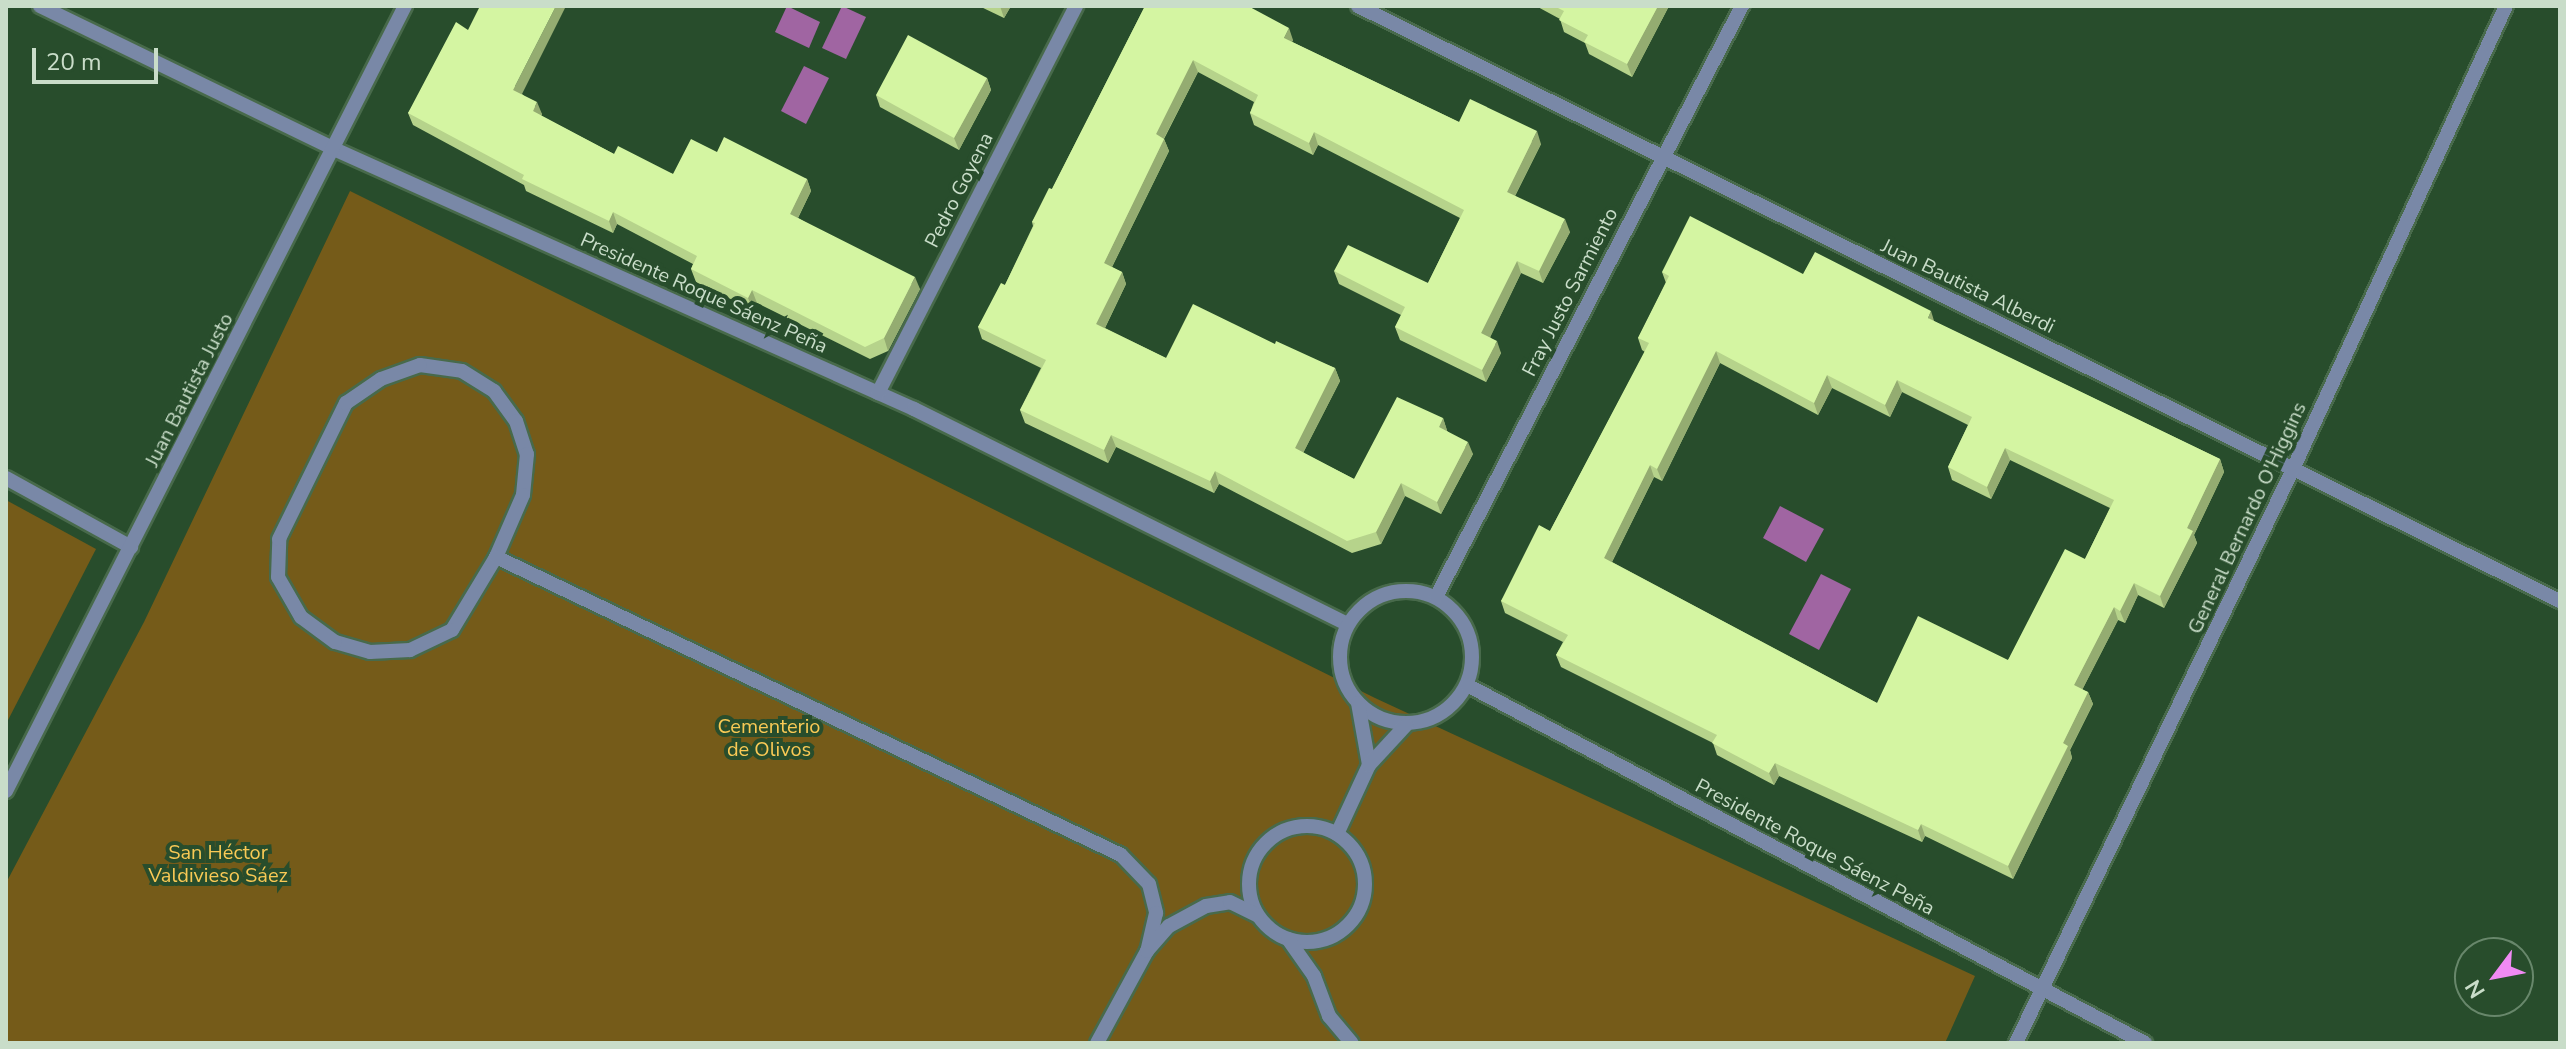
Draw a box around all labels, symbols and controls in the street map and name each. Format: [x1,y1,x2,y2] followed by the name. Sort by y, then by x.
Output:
[36,32,162,82] scale bar
[46,46,102,78] text: 20 m
[920,128,998,252] street label: Pedro Goyena
[1517,204,1623,380] street label: Fray Justo Sarmiento
[577,228,831,358] street label: Presidente Roque Sáenz Peña
[1877,234,2059,338] street label: Juan Bautista Alberdi
[140,309,238,471] street label: Juan Bautista Justo
[2183,398,2311,638] street label: General Bernardo O'Higgins
[718,714,820,761] park label: Cementerio de Olivos
[1691,774,1939,920] street label: Presidente Roque Sáenz Peña
[148,840,288,887] park label: San Héctor Valdivieso Sáez
[2454,937,2534,1017] north arrow
[2458,974,2492,1004] text: N

